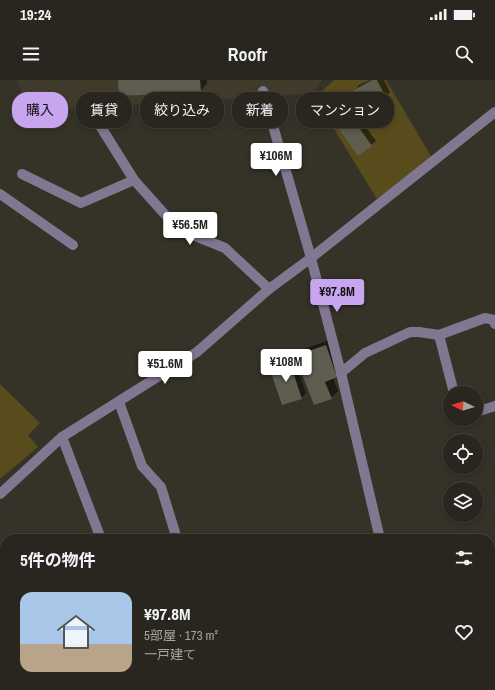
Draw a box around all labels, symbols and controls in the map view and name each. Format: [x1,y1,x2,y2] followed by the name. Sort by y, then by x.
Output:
[20,4,51,25] text: 19:24
[228,42,267,67] text: Roofr
[20,43,42,65] icon: menu
[453,43,475,65] icon: search
[12,92,68,128] chip: 購入
[76,92,132,128] chip: 賃貸
[140,92,224,128] chip: 絞り込み
[232,92,288,128] chip: 新着
[296,92,394,128] chip: マンション
[248,143,304,177] pin: ¥106M
[260,147,292,164] text: ¥106M
[157,212,223,246] pin: ¥56.5M
[172,216,208,233] text: ¥56.5M
[304,279,370,313] pin: ¥97.8M
[319,283,355,300] text: ¥97.8M
[258,349,314,383] pin: ¥108M
[132,351,198,385] pin: ¥51.6M
[270,353,302,370] text: ¥108M
[147,355,183,372] text: ¥51.6M
[443,386,483,426] north arrow
[443,386,483,522] map controls
[443,434,483,474] button: locate
[443,482,483,522] button: layers
[453,547,475,569] icon: filters
[20,548,96,571] text: 5件の物件
[144,602,191,625] text: ¥97.8M
[52,608,100,656] icon: home
[453,621,475,643] icon: heart
[144,627,218,644] text: 5部屋 · 173 m²
[144,646,196,663] text: 一戸建て

